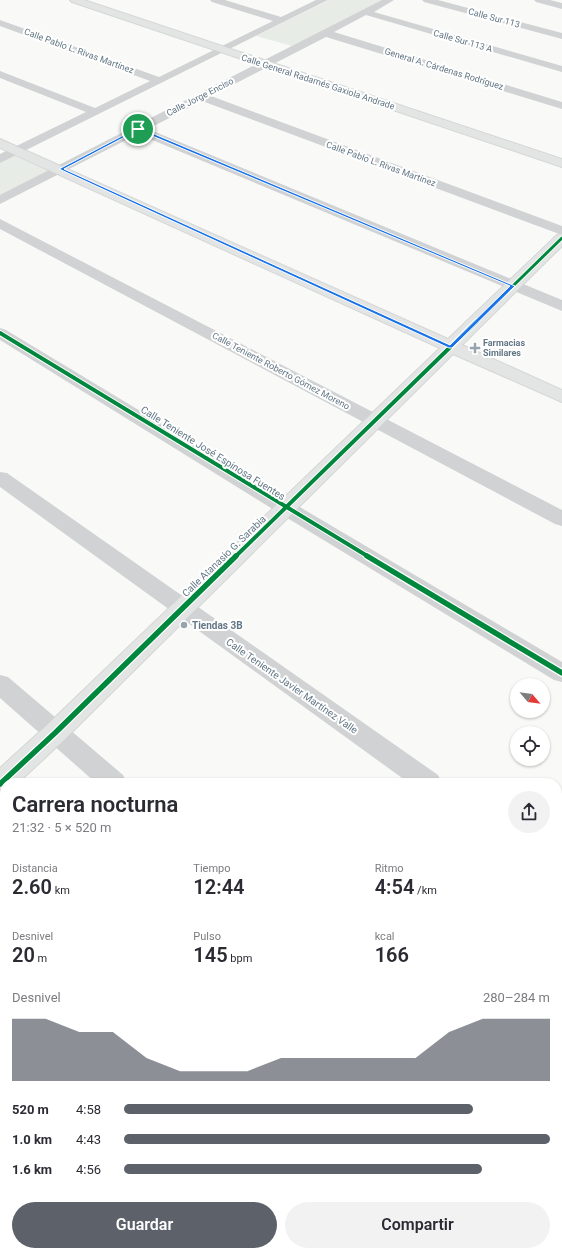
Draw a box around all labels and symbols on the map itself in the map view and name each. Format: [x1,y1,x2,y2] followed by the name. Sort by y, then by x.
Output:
[467,6,521,30] street label: Calle Sur 113
[23,26,136,76] street label: Calle Pablo L. Rivas Martínez
[432,28,494,54] street label: Calle Sur 113 A
[383,46,505,92] street label: General A. Cárdenas Rodríguez
[240,52,396,112] street label: Calle General Radamés Gaxiola Andrade
[165,76,235,118] street label: Calle Jorge Enciso
[121,112,155,146] pin
[325,139,438,189] street label: Calle Pablo L. Rivas Martínez
[211,330,351,412] street label: Calle Teniente Roberto Gómez Moreno
[483,338,525,358] place label: Farmacias Similares
[470,343,480,353] marker: Farmacias Similares
[139,404,287,502] street label: Calle Teniente José Espinosa Fuentes
[180,513,268,599] street label: Calle Atanasio G. Sarabia
[179,620,189,630] marker: Tiendas 3B
[192,620,243,631] place label: Tiendas 3B
[224,636,360,736] street label: Calle Teniente Javier Martínez Valle
[510,678,550,718] north arrow

